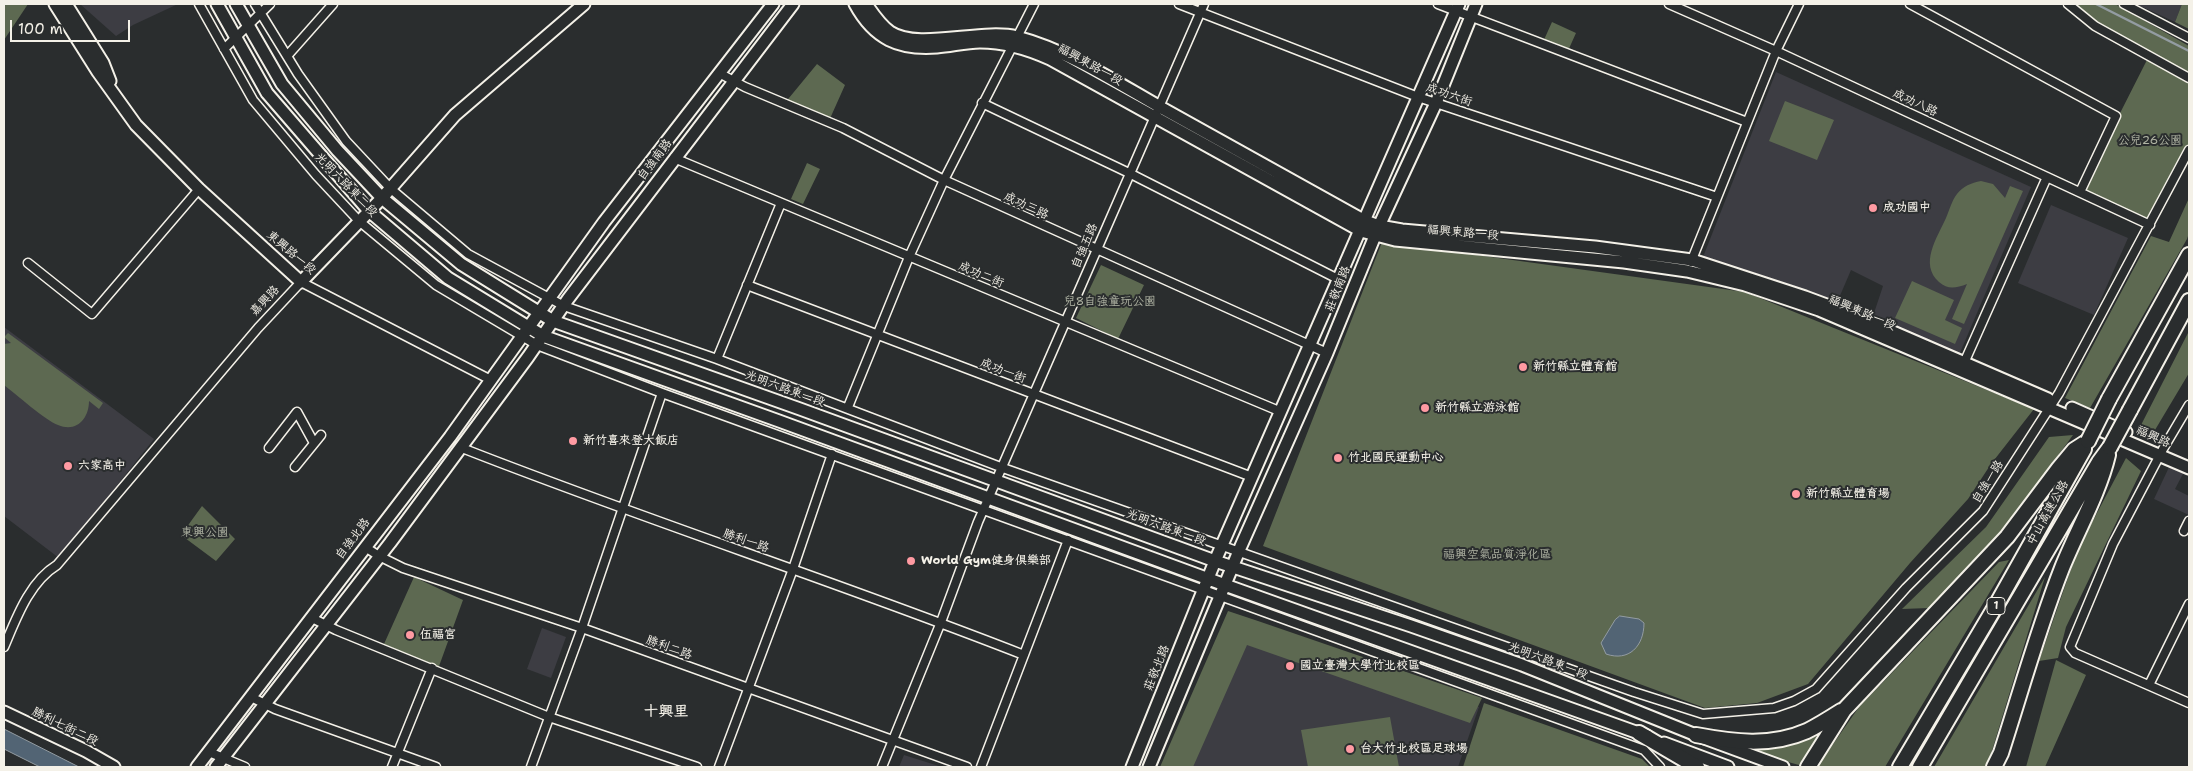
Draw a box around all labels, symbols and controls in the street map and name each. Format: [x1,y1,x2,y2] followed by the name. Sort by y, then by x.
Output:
[12,10,132,42] scale bar
[18,19,63,39] text: 100 m
[1055,41,1125,89] street label: 福興東路一段
[1424,80,1474,110] street label: 成功六街
[1890,86,1940,120] street label: 成功八路
[2118,134,2182,148] park label: 公兒26公園
[635,136,675,184] street label: 自強南路
[312,150,380,220] street label: 光明六路東二段
[1001,189,1051,223] street label: 成功三路
[1883,201,1931,215] place label: 成功國中
[1867,202,1879,214] marker: 成功國中
[1069,221,1101,271] street label: 自強五路
[1427,223,1499,243] street label: 福興東路一段
[263,228,319,278] street label: 東興路一段
[956,259,1006,291] street label: 成功二街
[1322,264,1354,314] street label: 莊敬南路
[247,283,283,319] street label: 嘉興路
[1826,292,1898,334] street label: 福興東路一段
[1064,295,1156,309] park label: 兒8自強童玩公園
[978,356,1028,386] street label: 成功一街
[1533,360,1617,374] place label: 新竹縣立體育館
[1517,361,1529,373] marker: 新竹縣立體育館
[743,368,827,410] street label: 光明六路東一段
[1435,401,1519,415] place label: 新竹縣立游泳館
[1419,402,1431,414] marker: 新竹縣立游泳館
[2134,423,2172,451] street label: 福興路
[583,434,679,448] place label: 新竹喜來登大飯店
[567,435,579,447] marker: 新竹喜來登大飯店
[1348,451,1444,465] place label: 竹北國民運動中心
[1332,452,1344,464] marker: 竹北國民運動中心
[1969,458,2007,506] street label: 自強一路
[78,459,126,473] place label: 六家高中
[62,460,74,472] marker: 六家高中
[2024,478,2072,548] street label: 中山高速公路
[1806,487,1890,501] place label: 新竹縣立體育場
[1790,488,1802,500] marker: 新竹縣立體育場
[1124,507,1208,549] street label: 光明六路東一段
[333,515,373,563] street label: 自強北路
[181,526,229,540] park label: 東興公園
[721,526,771,556] street label: 勝利一路
[1443,548,1551,562] park label: 福興空氣品質淨化區
[921,554,1051,568] place label: World Gym健身俱樂部
[905,555,917,567] marker: World Gym健身俱樂部
[1987,598,2005,614] road number: 1
[420,628,456,642] place label: 伍福宮
[404,629,416,641] marker: 伍福宮
[644,633,694,663] street label: 勝利二路
[1506,639,1590,683] street label: 光明六路東一段
[1141,643,1173,693] street label: 莊敬北路
[1300,659,1420,673] place label: 國立臺灣大學竹北校區
[1284,660,1296,672] marker: 國立臺灣大學竹北校區
[644,703,688,721] district label: 十興里
[29,705,101,749] street label: 勝利七街二段
[1360,742,1468,756] place label: 台大竹北校區足球場
[1344,743,1356,755] marker: 台大竹北校區足球場

